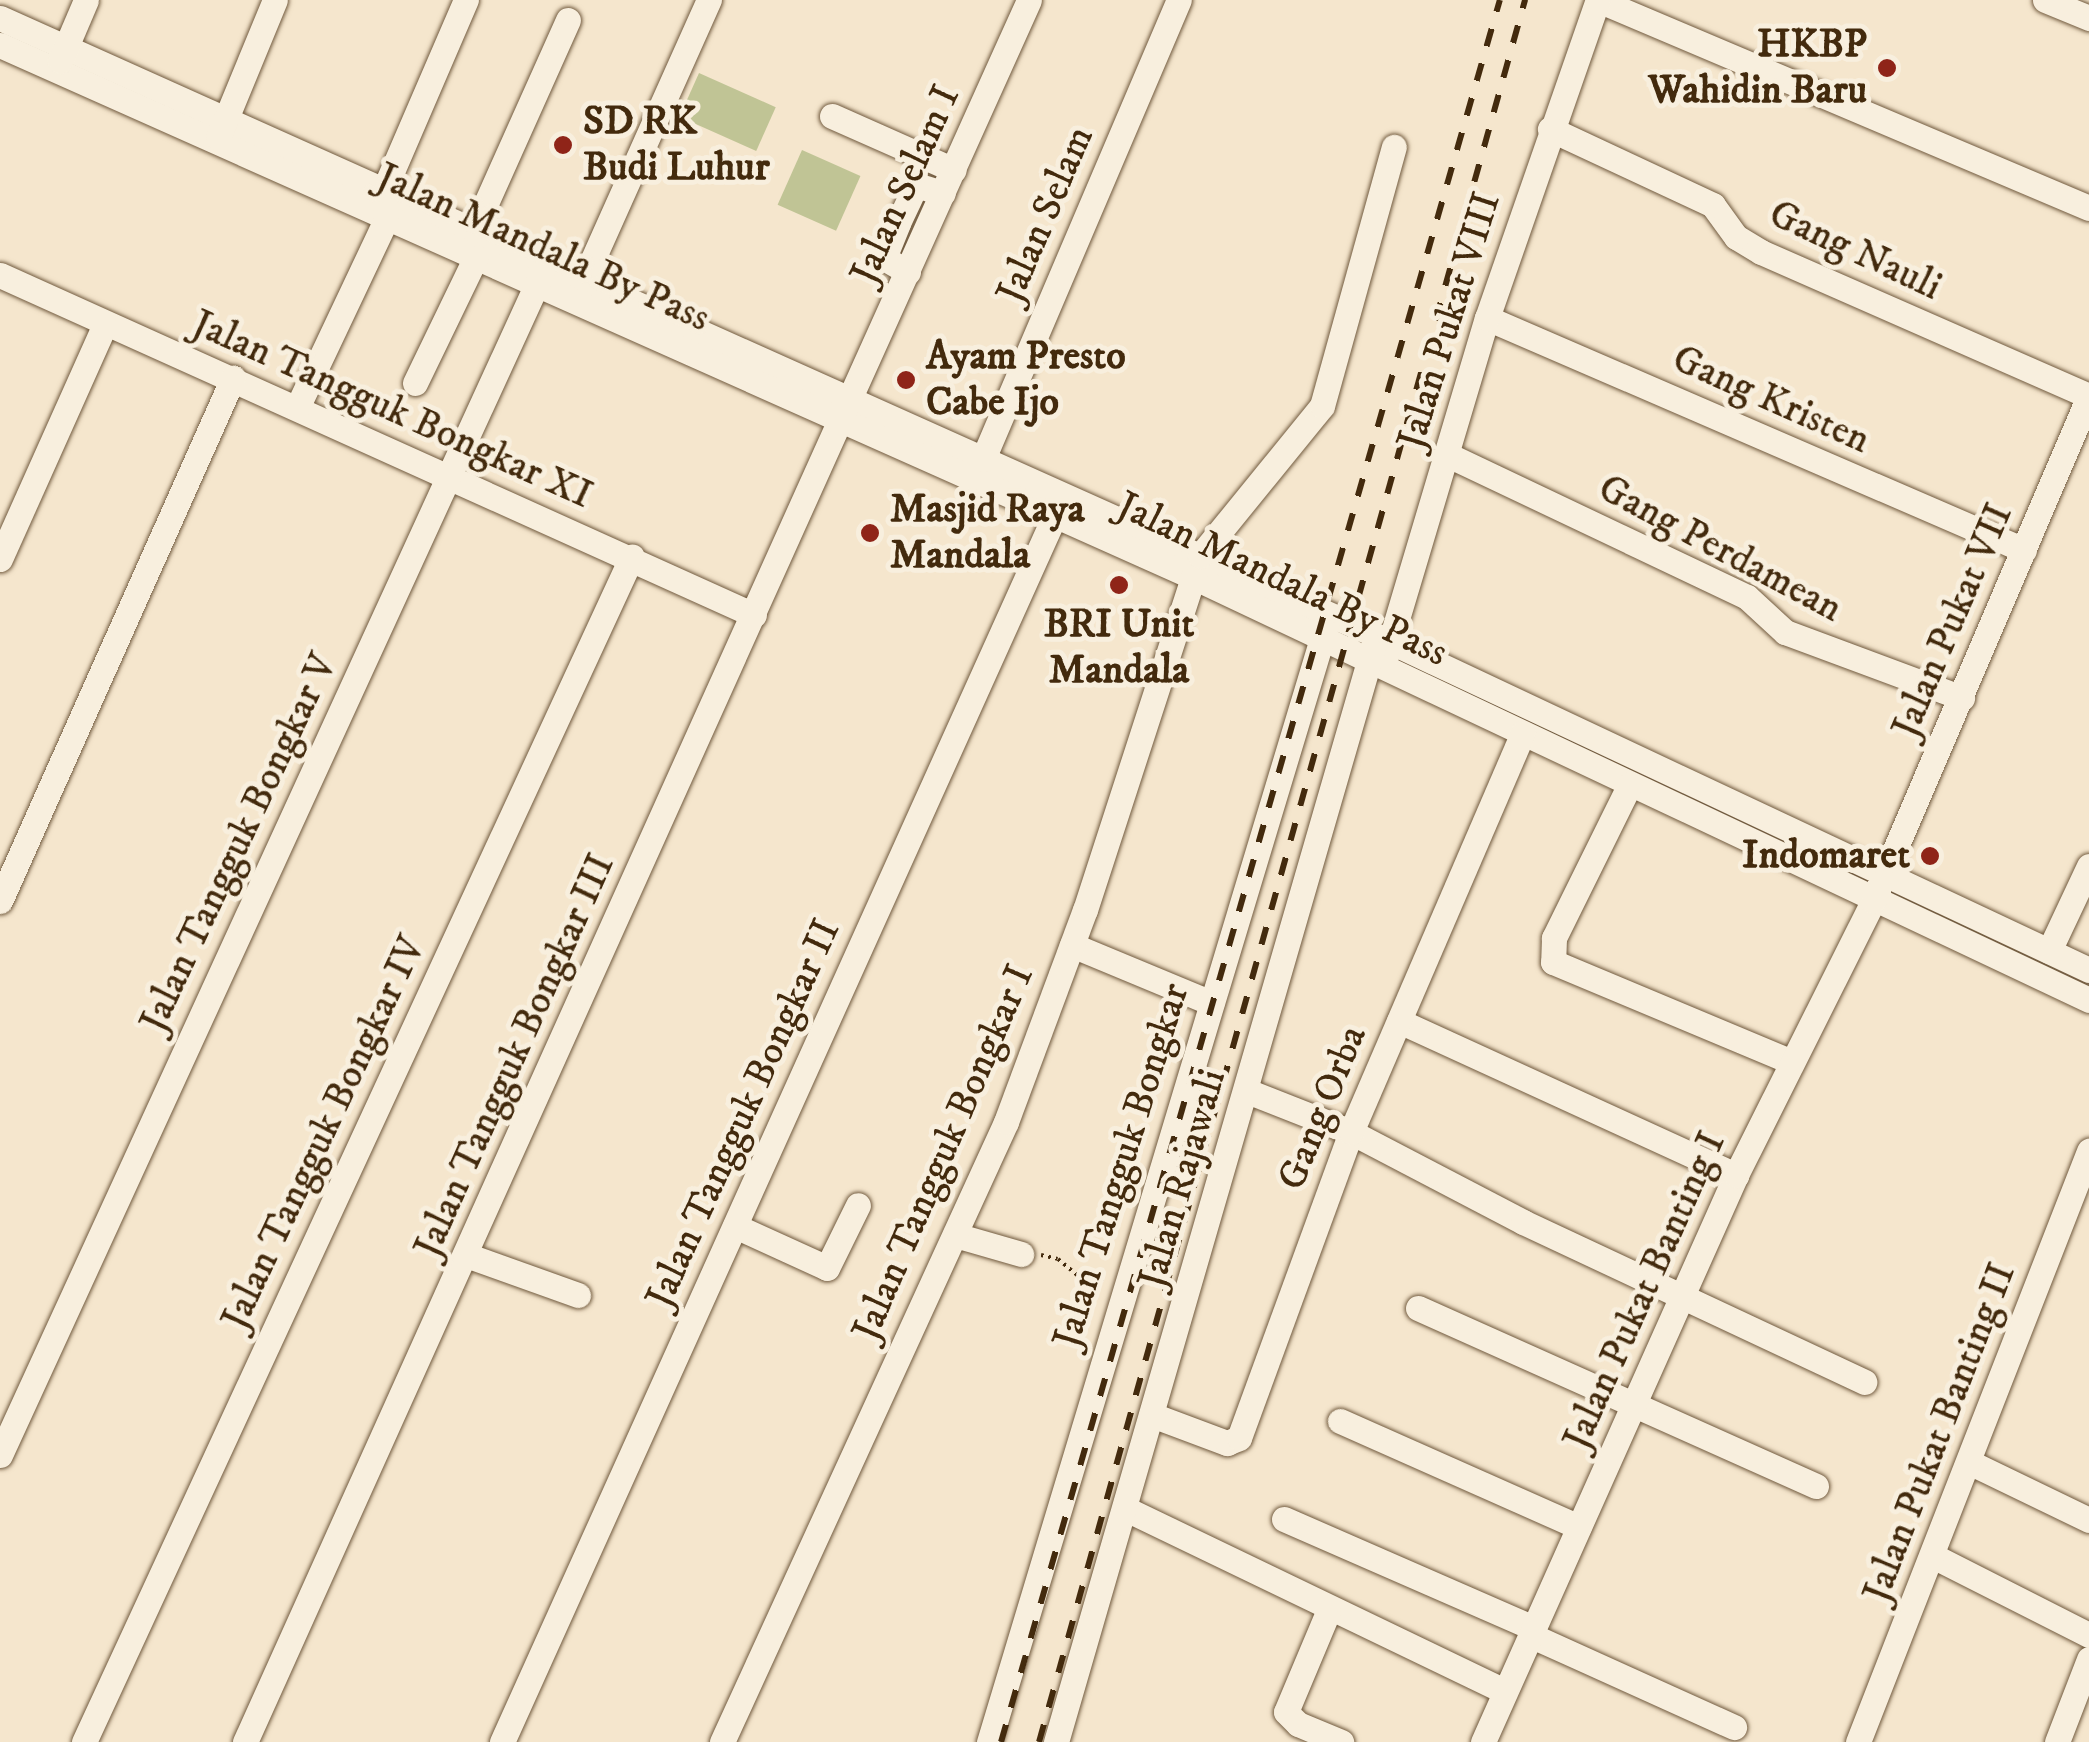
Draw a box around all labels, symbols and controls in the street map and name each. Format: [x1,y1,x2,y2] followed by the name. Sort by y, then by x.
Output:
[1648,21,1867,115] place label: HKBP Wahidin Baru
[1876,57,1898,79] marker: HKBP Wahidin Baru
[841,78,971,292] street label: Jalan Selam I
[583,98,770,192] place label: SD RK Budi Luhur
[987,119,1105,311] street label: Jalan Selam
[552,134,574,156] marker: SD RK Budi Luhur
[369,153,717,343] street label: Jalan Mandala By Pass
[1388,187,1512,455] street label: Jalan Pukat VIII
[1761,190,1949,312] street label: Gang Nauli
[185,300,599,520] street label: Jalan Tangguk Bongkar XI
[926,333,1126,427] place label: Ayam Presto Cabe Ijo
[1665,335,1877,465] street label: Gang Kristen
[895,369,917,391] marker: Ayam Presto Cabe Ijo
[1590,465,1850,633] street label: Gang Perdamean
[1109,482,1455,678] street label: Jalan Mandala By Pass
[890,486,1085,580] place label: Masjid Raya Mandala
[1882,497,2024,745] street label: Jalan Pukat VII
[859,522,881,544] marker: Masjid Raya Mandala
[1108,574,1130,596] marker: BRI Unit Mandala
[1044,601,1194,695] place label: BRI Unit Mandala
[130,646,348,1040] street label: Jalan Tangguk Bongkar V
[1742,832,1910,880] place label: Indomaret
[1919,845,1941,867] marker: Indomaret
[404,847,626,1265] street label: Jalan Tangguk Bongkar III
[637,912,851,1316] street label: Jalan Tangguk Bongkar II
[212,928,436,1338] street label: Jalan Tangguk Bongkar IV
[843,958,1045,1348] street label: Jalan Tangguk Bongkar I
[1044,978,1200,1354] street label: Jalan Tangguk Bongkar
[1268,1019,1378,1197] street label: Gang Orba
[1129,1064,1237,1294] street label: Jalan Rajawali
[1553,1125,1737,1457] street label: Jalan Pukat Banting I
[1853,1257,2027,1609] street label: Jalan Pukat Banting II

